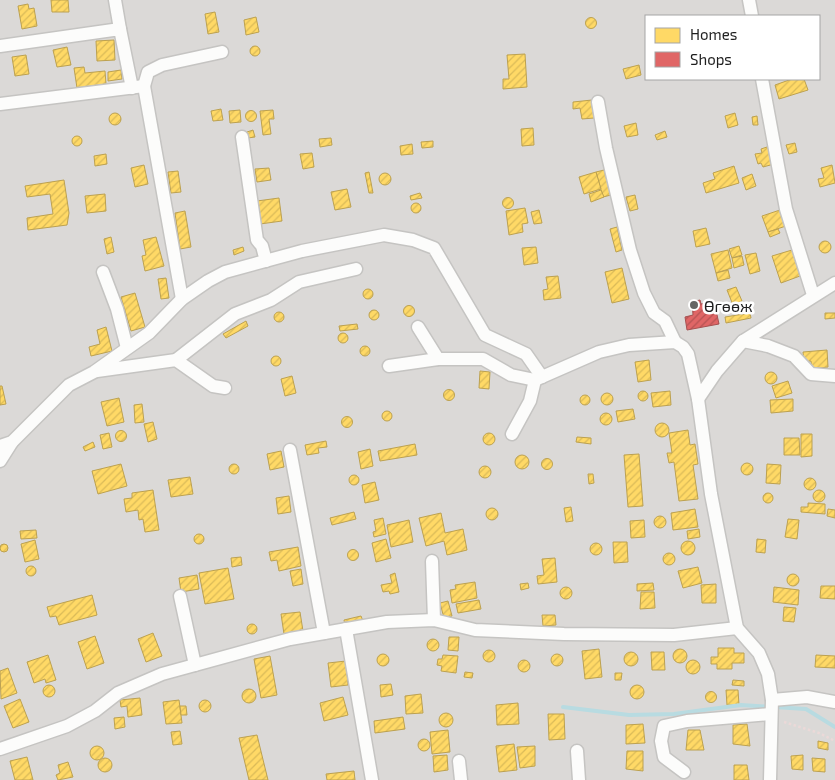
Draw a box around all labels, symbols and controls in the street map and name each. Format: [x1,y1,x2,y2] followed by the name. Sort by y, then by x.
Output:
[645,15,820,80] legend
[690,25,737,43] text: Homes
[690,50,732,68] text: Shops
[704,296,753,315] place label: Өгөөж
[688,299,700,311] marker: Өгөөж

